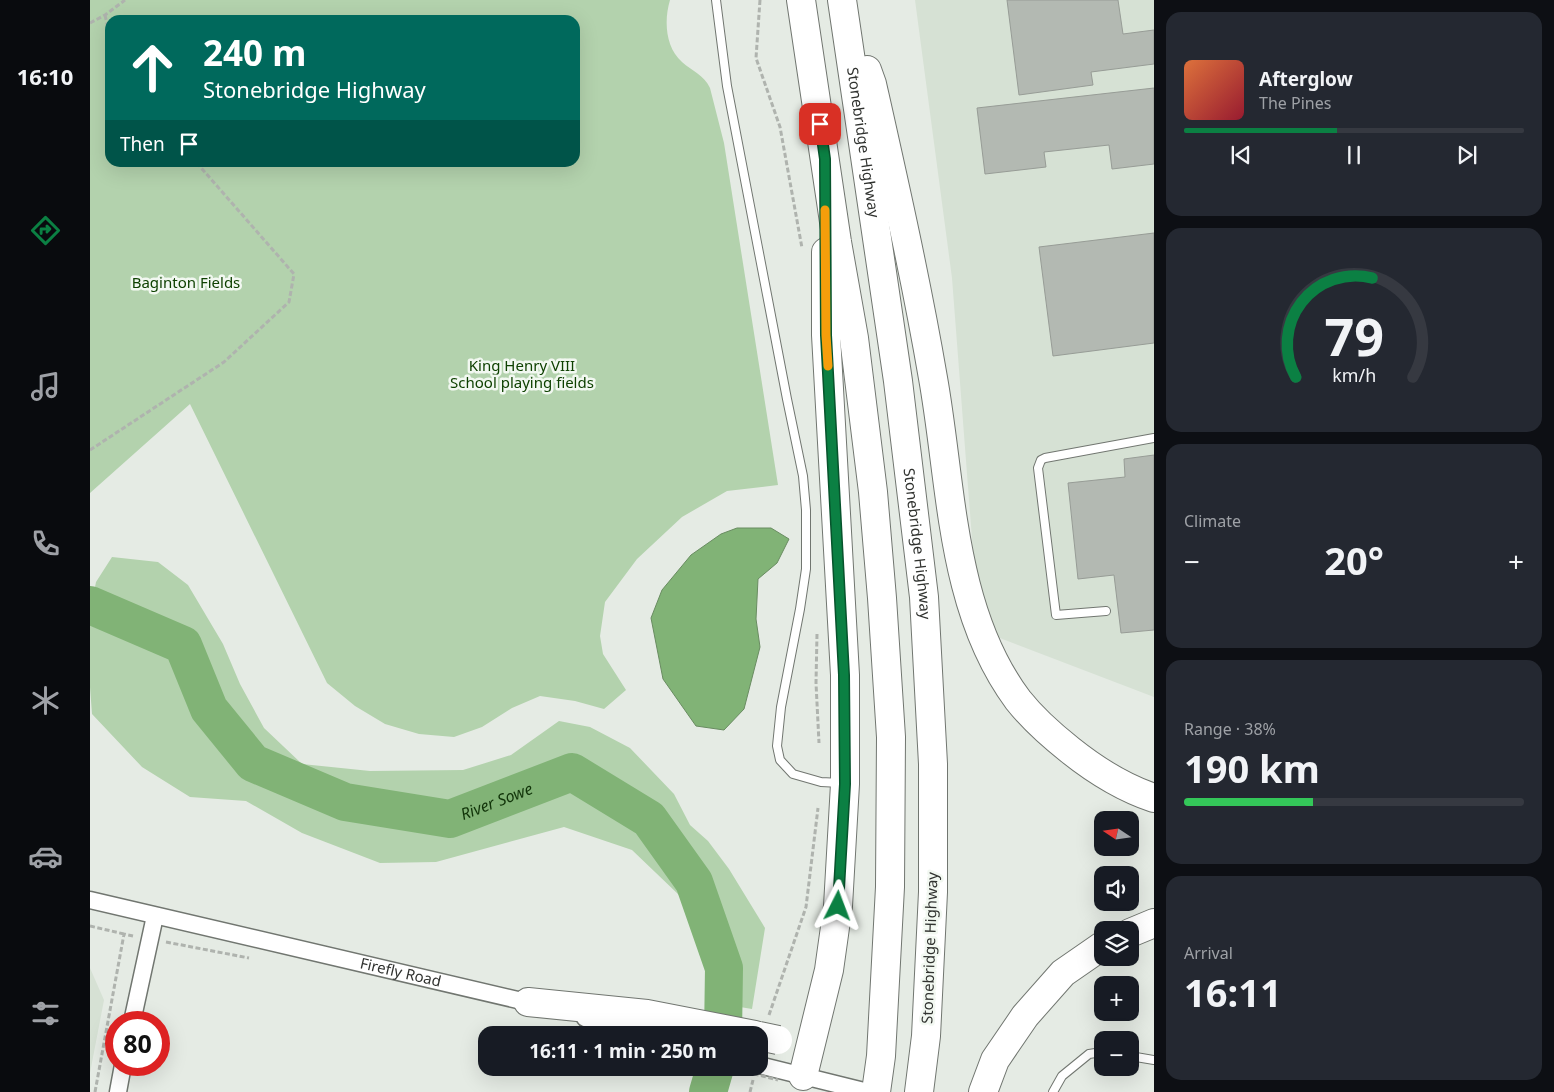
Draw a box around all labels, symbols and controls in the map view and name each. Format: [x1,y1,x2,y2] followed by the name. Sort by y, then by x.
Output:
[203,29,306,76] text: 240 m
[120,35,185,100] icon: ahead
[17,61,73,91] text: 16:10
[843,66,885,219] street label: Stonebridge Highway
[1259,66,1353,92] text: Afterglow
[203,74,426,104] text: Stonebridge Highway
[1259,92,1331,114] text: The Pines
[799,103,841,145] pin
[806,110,834,138] icon: arrive
[175,130,203,158] icon: arrive
[120,131,165,157] text: Then
[1227,141,1255,169] icon: previous
[1340,141,1368,169] icon: pause
[1453,141,1481,169] icon: next
[28,213,63,248] icon: directions
[132,272,240,292] park label: Baginton Fields
[1324,300,1384,371] text: 79
[450,355,594,392] park label: King Henry VIII School playing fields
[1332,363,1376,387] text: km/h
[28,369,63,404] icon: music
[900,467,936,620] street label: Stonebridge Highway
[1184,510,1241,532] text: Climate
[28,526,63,561] icon: phone
[1324,534,1384,586] text: 20°
[1184,542,1200,580] text: −
[1508,542,1524,580] text: +
[28,683,63,718] icon: climate
[1184,718,1276,740] text: Range · 38%
[1184,742,1320,794] text: 190 km
[457,777,536,825] water label: River Sowe
[1094,811,1139,856] north arrow
[1094,811,1139,1076] map controls
[28,839,63,874] icon: car
[1094,866,1139,911] button: sound
[916,871,942,1024] street label: Stonebridge Highway
[811,879,863,931] position arrow
[1094,921,1139,966] button: layers
[1184,942,1233,964] text: Arrival
[358,952,443,991] street label: Firefly Road
[1184,966,1282,1018] text: 16:11
[1094,976,1139,1021] button: +
[28,996,63,1031] icon: filters
[105,1011,170,1076] speed limit sign: 80
[1094,1031,1139,1076] button: −
[529,1038,717,1064] text: 16:11 · 1 min · 250 m

